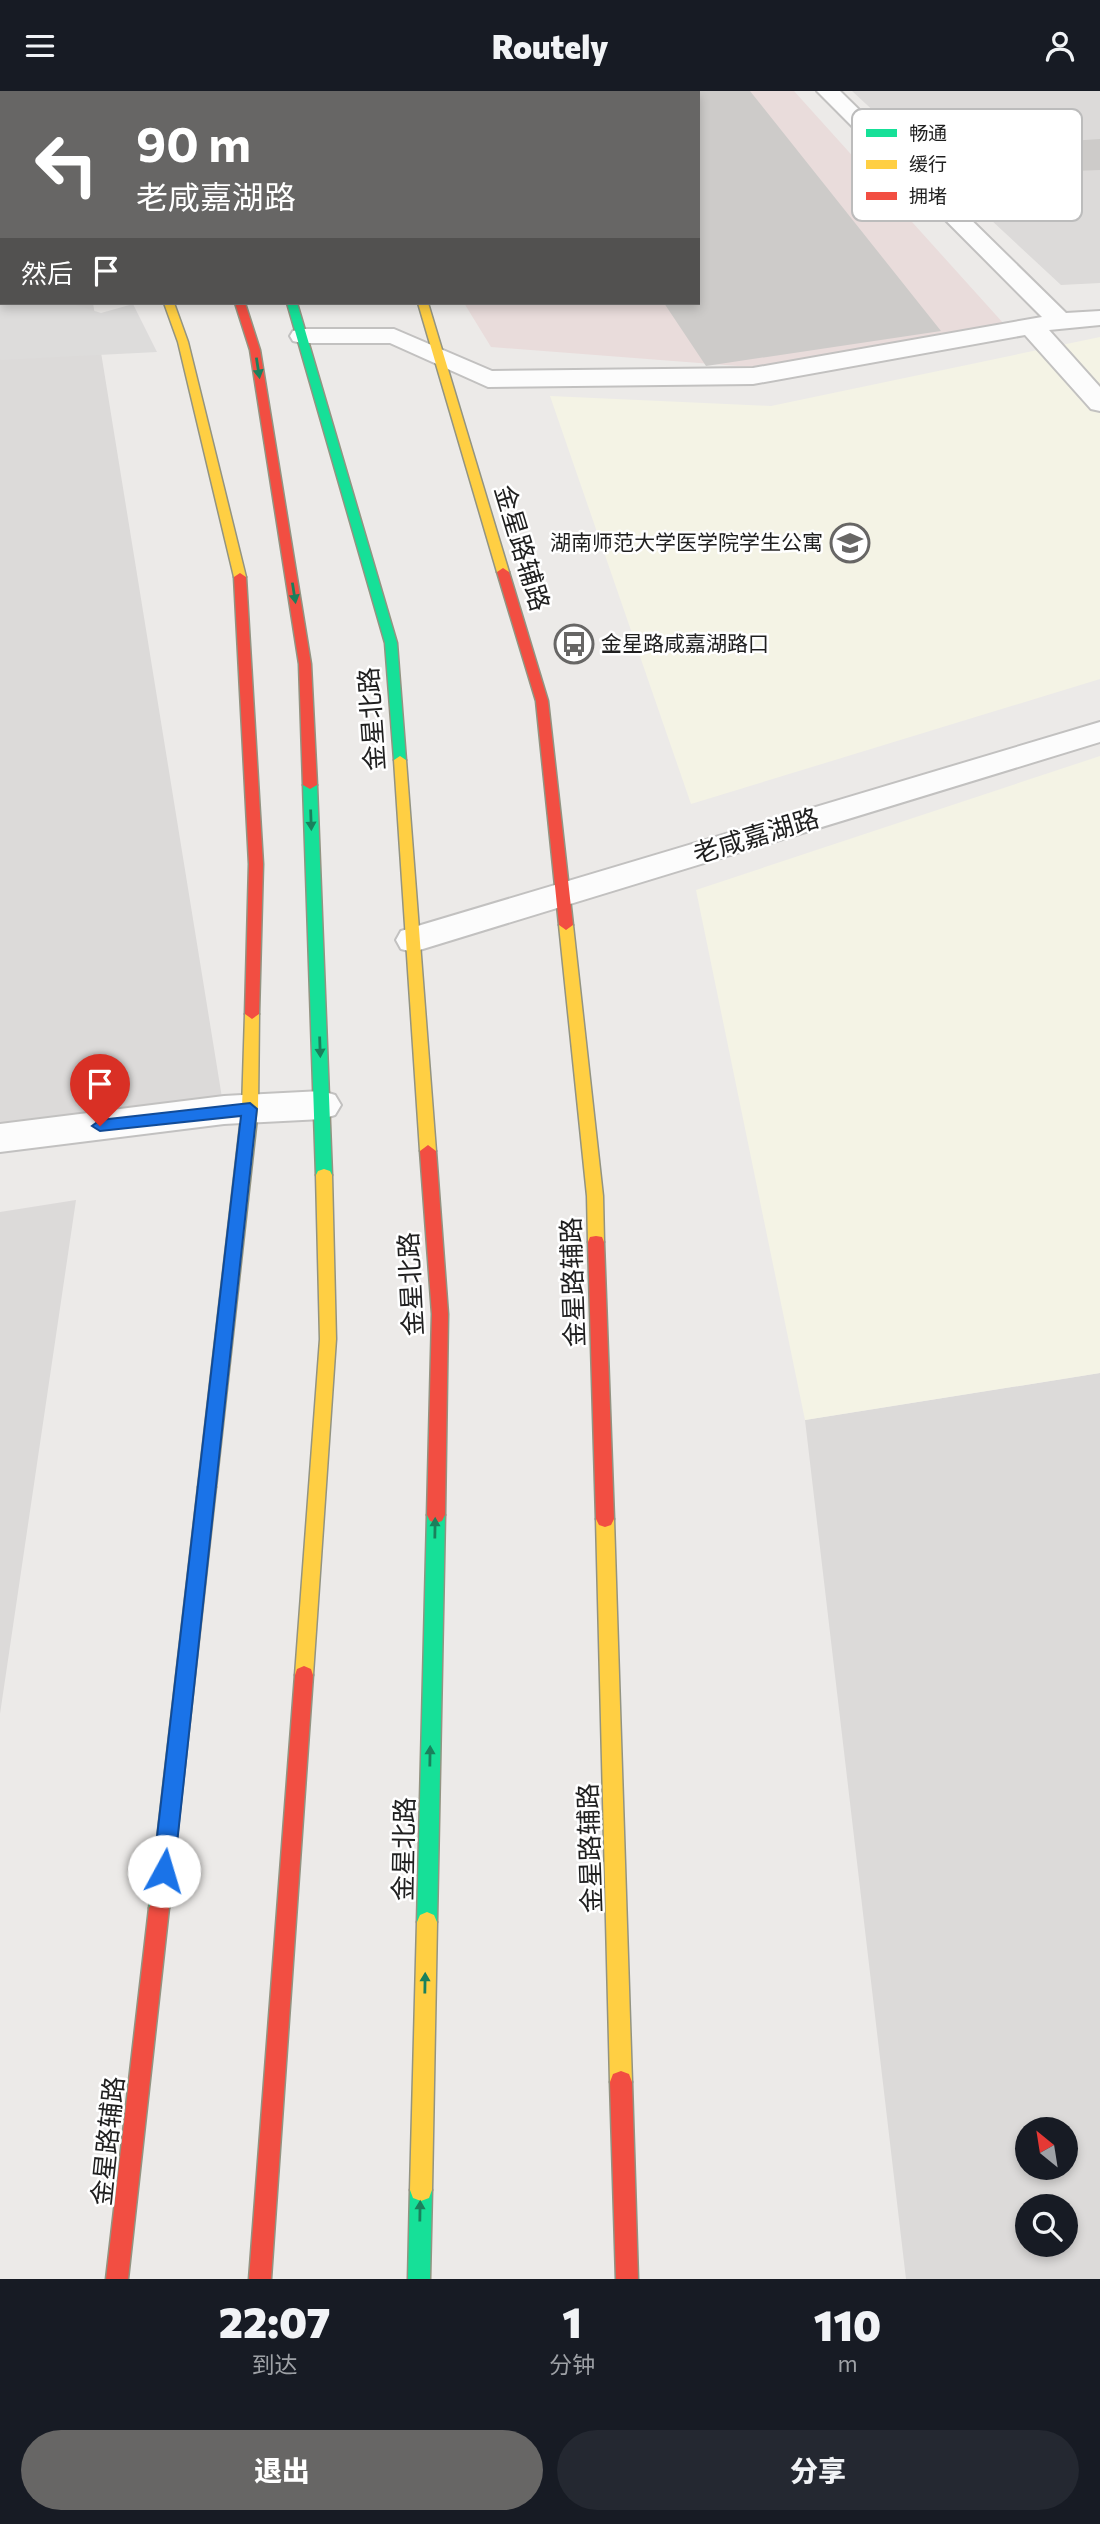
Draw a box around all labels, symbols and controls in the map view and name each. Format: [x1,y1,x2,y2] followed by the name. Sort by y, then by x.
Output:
[492,26,608,66] text: Routely
[21,27,59,65] icon: menu
[1041,27,1079,65] icon: person
[852,109,1082,221] legend
[136,112,251,172] text: 90 m
[21,119,112,210] icon: left
[909,121,947,144] text: 畅通
[909,152,947,175] text: 缓行
[136,176,296,216] text: 老咸嘉湖路
[909,184,947,207] text: 拥堵
[87,252,125,290] icon: arrive
[21,257,73,288] text: 然后
[253,358,264,380] one-way arrow
[490,481,557,614] street label: 金星路辅路
[829,522,871,564] school or university icon: 湖南师范大学医学院学生公寓
[550,529,823,554] place label: 湖南师范大学医学院学生公寓
[288,582,299,604] one-way arrow
[553,623,595,665] bus stop icon: 金星路咸嘉湖路口
[601,630,769,655] place label: 金星路咸嘉湖路口
[351,666,390,772] street label: 金星北路
[689,801,822,868] street label: 老咸嘉湖路
[305,809,316,831] one-way arrow
[314,1036,325,1058] one-way arrow
[70,1054,130,1126] pin
[81,1065,119,1103] icon: arrive
[554,1217,589,1348] street label: 金星路辅路
[391,1231,428,1337] street label: 金星北路
[429,1517,441,1539] one-way arrow
[424,1745,436,1767] one-way arrow
[571,1783,606,1914] street label: 金星路辅路
[386,1797,419,1901] street label: 金星北路
[127,1834,201,1908] position arrow
[419,1972,431,1994] one-way arrow
[84,2075,129,2207] street label: 金星路辅路
[1015,2117,1078,2181] north arrow
[1015,2117,1078,2257] map controls
[1015,2194,1078,2257] button: search
[414,2200,426,2222] one-way arrow
[219,2295,330,2347] text: 22:07
[562,2295,582,2347] text: 1
[814,2298,881,2350] text: 110
[838,2349,858,2377] text: m
[252,2350,298,2378] text: 到达
[549,2350,595,2378] text: 分钟
[21,2430,543,2510] button: 退出
[557,2430,1079,2510] button: 分享

